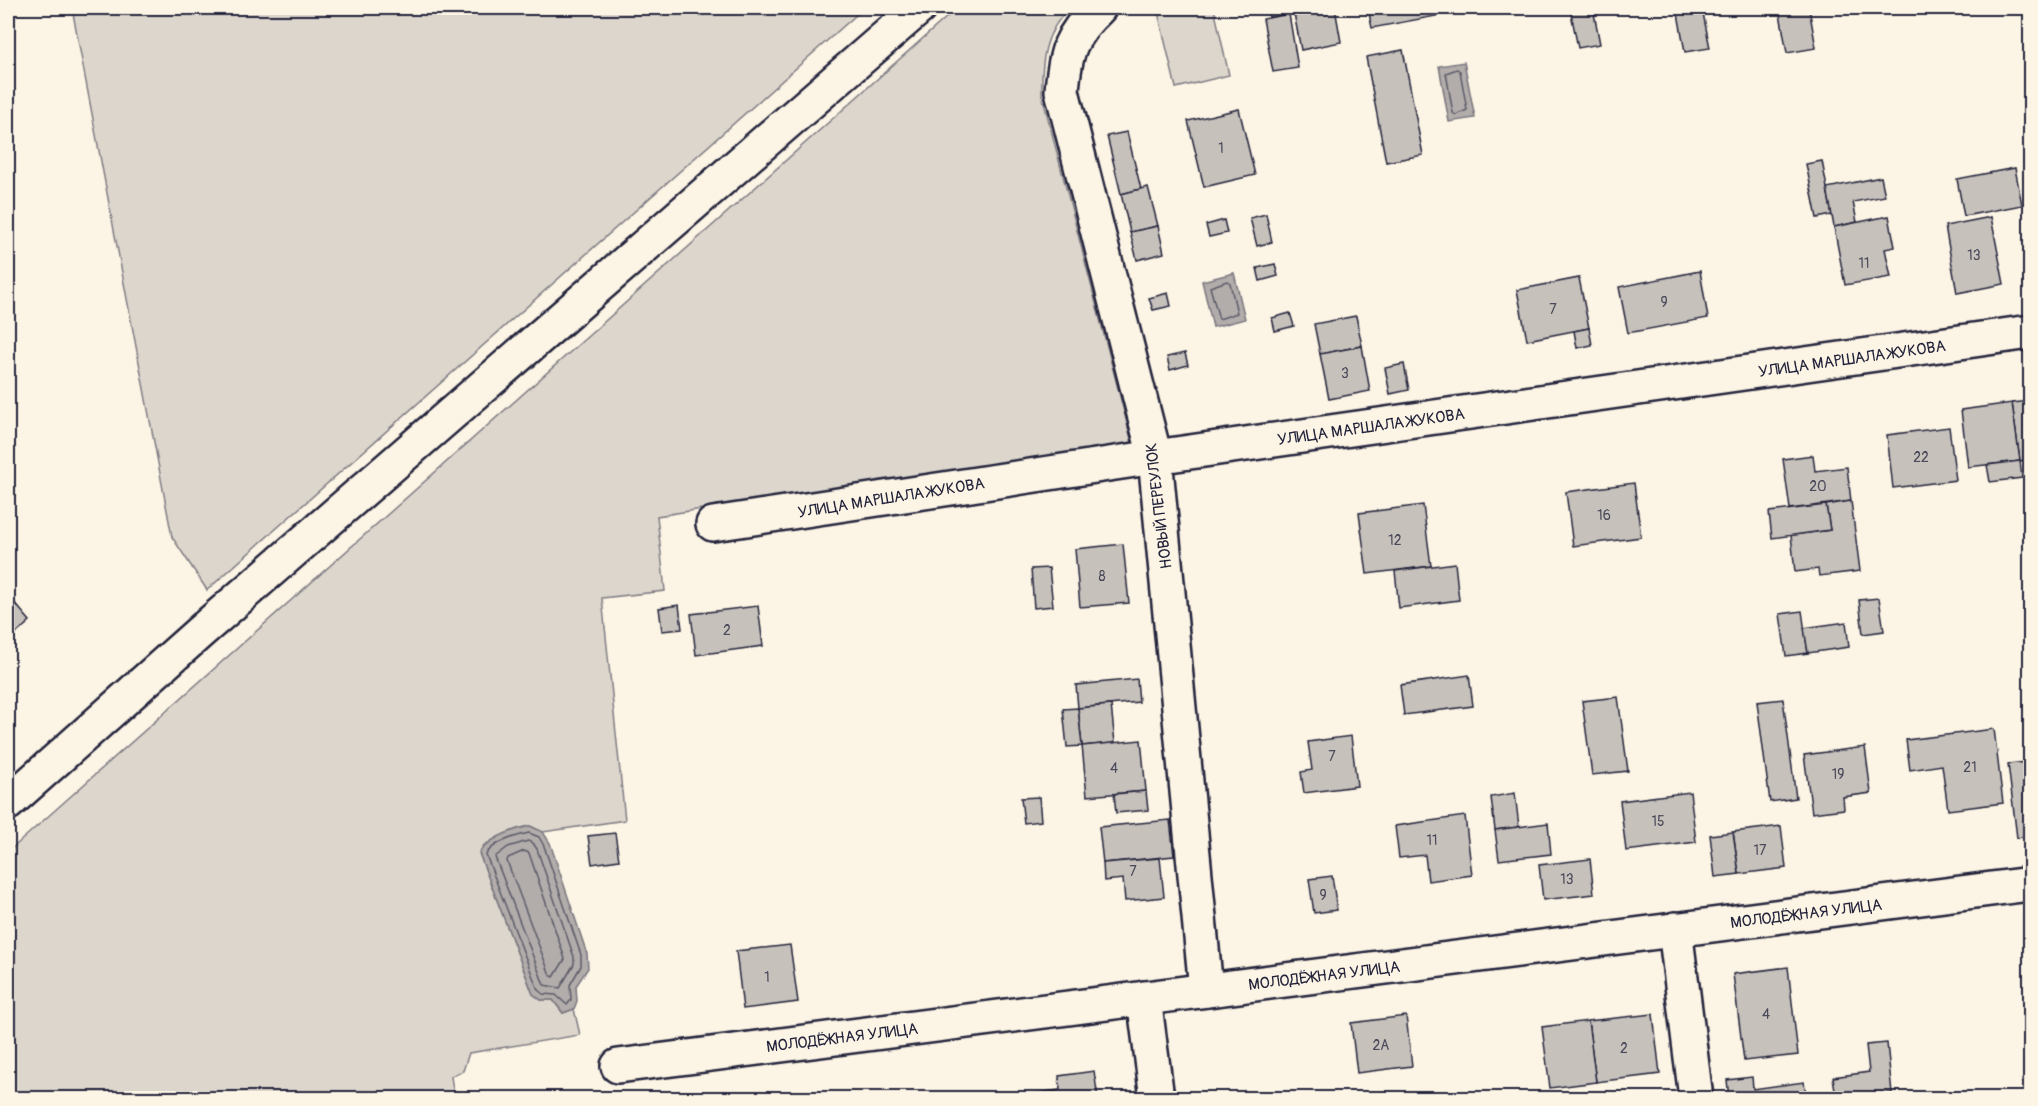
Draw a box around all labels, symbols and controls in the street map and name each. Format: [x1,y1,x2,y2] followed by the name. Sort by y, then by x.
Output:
[1218,140,1224,157] house number: 1
[1967,247,1981,264] house number: 13
[1859,255,1869,272] house number: 11
[1660,294,1668,311] house number: 9
[1549,301,1557,318] house number: 7
[1757,336,1947,382] street label: УЛИЦА МАРШАЛА ЖУКОВА
[1341,365,1349,382] house number: 3
[1276,404,1466,450] street label: УЛИЦА МАРШАЛА ЖУКОВА
[1141,442,1177,570] street label: НОВЫЙ ПЕРЕУЛОК
[1913,449,1929,466] house number: 22
[796,473,986,523] street label: УЛИЦА МАРШАЛА ЖУКОВА
[1809,478,1827,495] house number: 20
[1597,507,1611,524] house number: 16
[1388,532,1402,549] house number: 12
[1098,568,1106,585] house number: 8
[723,622,731,639] house number: 2
[1328,748,1336,765] house number: 7
[1963,759,1977,776] house number: 21
[1110,760,1118,777] house number: 4
[1832,766,1844,783] house number: 19
[1651,813,1665,830] house number: 15
[1427,832,1437,849] house number: 11
[1754,842,1767,859] house number: 17
[1129,863,1137,880] house number: 7
[1560,871,1574,888] house number: 13
[1319,887,1327,904] house number: 9
[1729,895,1883,933] street label: МОЛОДЁЖНАЯ УЛИЦА
[1247,957,1401,995] street label: МОЛОДЁЖНАЯ УЛИЦА
[764,969,770,986] house number: 1
[1762,1006,1770,1023] house number: 4
[765,1019,919,1057] street label: МОЛОДЁЖНАЯ УЛИЦА
[1373,1037,1389,1054] house number: 2А
[1620,1040,1628,1057] house number: 2

